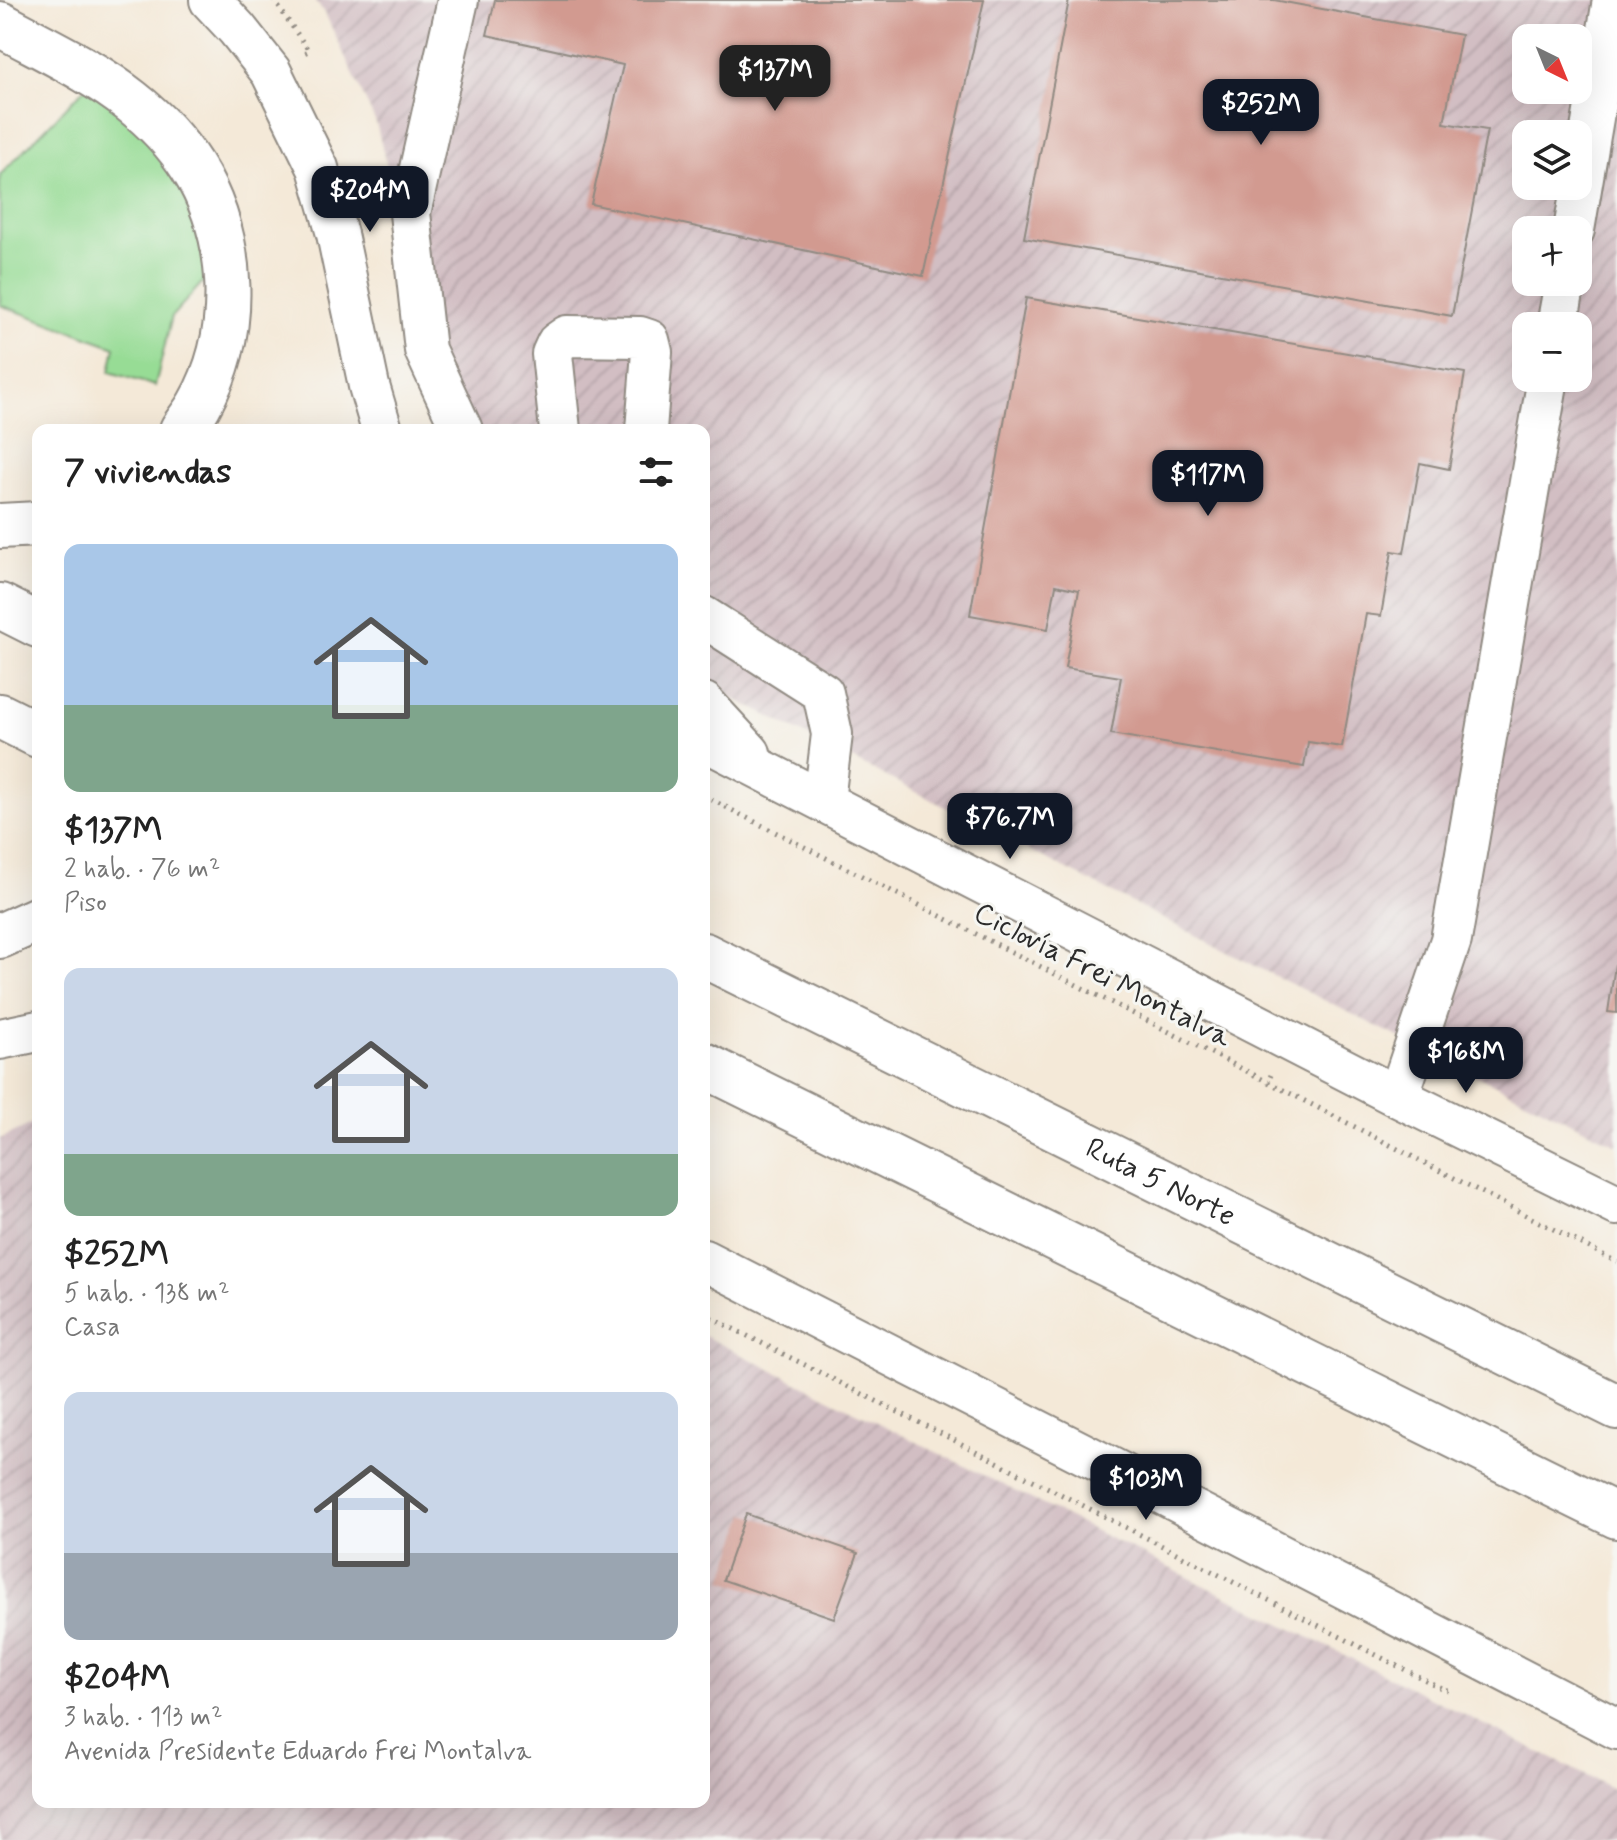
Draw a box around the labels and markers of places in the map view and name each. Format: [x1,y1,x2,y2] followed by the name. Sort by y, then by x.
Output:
[719,45,831,113] pin: $137M
[1205,79,1317,147] pin: $252M
[314,166,426,234] pin: $204M
[1152,450,1264,518] pin: $117M
[945,793,1075,861] pin: $76.7M
[1410,1027,1522,1095] pin: $168M
[1090,1454,1202,1522] pin: $103M

